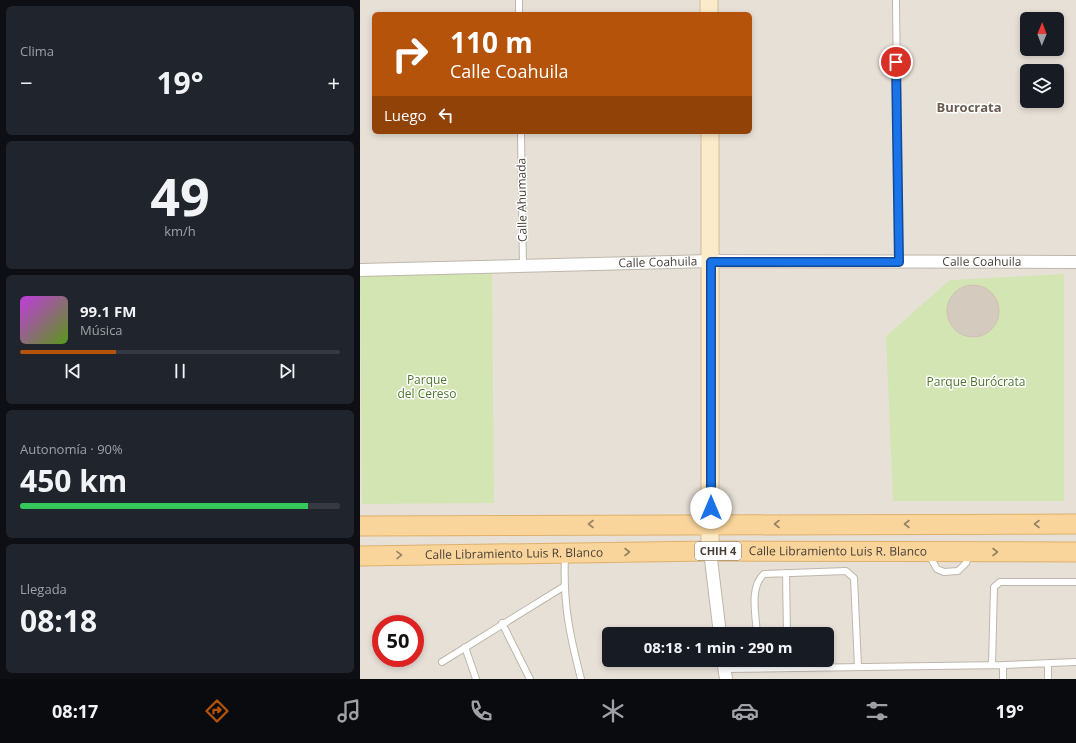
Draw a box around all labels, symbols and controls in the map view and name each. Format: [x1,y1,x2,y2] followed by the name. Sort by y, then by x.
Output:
[1020,12,1064,56] north arrow
[1020,12,1064,108] map controls
[450,23,533,61] text: 110 m
[384,28,436,80] icon: right
[20,42,54,60] text: Clima
[879,45,913,79] pin
[885,51,907,73] icon: arrive
[450,59,569,83] text: Calle Coahuila
[156,62,204,103] text: 19°
[1020,64,1064,108] button: layers
[20,67,33,97] text: −
[327,67,340,97] text: +
[936,98,1002,116] district label: Burocrata
[435,104,457,126] icon: left
[384,105,427,125] text: Luego
[512,158,531,242] street label: Calle Ahumada
[150,160,210,231] text: 49
[164,222,196,240] text: km/h
[618,252,698,271] street label: Calle Coahuila
[942,253,1021,270] street label: Calle Coahuila
[80,301,136,321] text: 99.1 FM
[80,321,123,339] text: Música
[62,360,84,382] icon: previous
[169,360,191,382] icon: pause
[276,360,298,382] icon: next
[397,371,457,402] park label: Parque del Cereso
[927,373,1025,390] park label: Parque Burócrata
[20,440,123,458] text: Autonomía · 90%
[20,460,127,501] text: 450 km
[690,487,732,529] position arrow
[588,520,594,528] one-way arrow
[774,520,780,528] one-way arrow
[904,520,910,528] one-way arrow
[1034,520,1040,528] one-way arrow
[695,542,741,560] road number: CHIH 4
[749,542,927,560] street label: Calle Libramiento Luis R. Blanco
[425,544,603,563] street label: Calle Libramiento Luis R. Blanco
[624,548,630,556] one-way arrow
[992,548,998,556] one-way arrow
[396,551,402,559] one-way arrow
[20,580,67,598] text: Llegada
[20,600,97,641] text: 08:18
[372,615,424,667] speed limit sign: 50
[644,637,792,657] text: 08:18 · 1 min · 290 m
[203,697,231,725] icon: directions
[335,697,363,725] icon: music
[467,697,495,725] icon: phone
[599,697,627,725] icon: climate
[731,697,759,725] icon: car
[863,697,891,725] icon: filters
[52,699,98,723] text: 08:17
[996,699,1024,723] text: 19°

